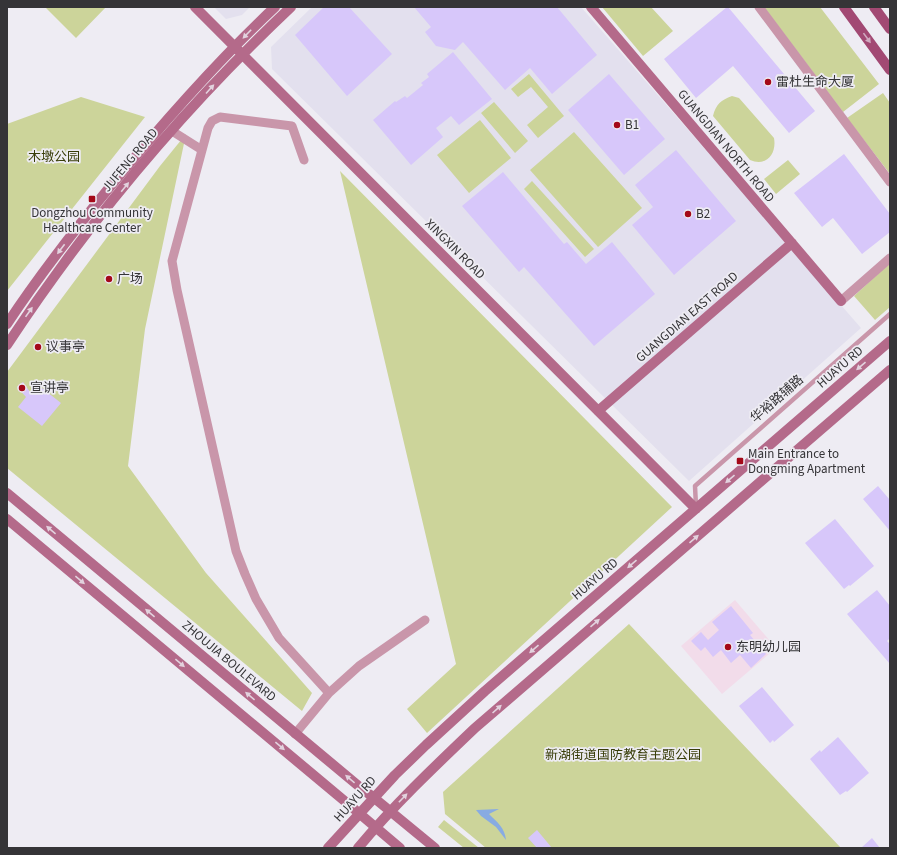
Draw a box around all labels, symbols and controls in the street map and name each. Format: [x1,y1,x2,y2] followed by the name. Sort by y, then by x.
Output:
[242,29,252,39] one-way arrow
[863,33,871,44] one-way arrow
[776,73,854,91] place label: 雷杜生命大厦
[763,77,773,87] marker: 雷杜生命大厦
[205,84,215,94] one-way arrow
[673,86,779,206] street label: GUANGDIAN NORTH ROAD
[625,116,639,134] place label: B1
[612,120,622,130] marker: B1
[98,124,162,196] street label: JUFENG ROAD
[28,148,80,166] park label: 木墩公园
[120,181,129,192] one-way arrow
[87,194,97,204] marker: Dongzhou Community Healthcare Center
[31,204,153,237] place label: Dongzhou Community Healthcare Center
[696,205,710,223] place label: B2
[683,209,693,219] marker: B2
[421,215,489,283] street label: XINGXIN ROAD
[57,243,65,254] one-way arrow
[632,267,742,367] street label: GUANGDIAN EAST ROAD
[117,270,143,288] place label: 广场
[104,274,114,284] marker: 广场
[25,307,33,317] one-way arrow
[46,338,85,356] place label: 议事亭
[33,342,43,352] marker: 议事亭
[813,342,867,392] street label: HUAYU RD
[855,362,866,371] one-way arrow
[747,371,807,427] street label: 华裕路辅路
[30,379,69,397] place label: 宣讲亭
[17,383,27,393] marker: 宣讲亭
[748,445,866,478] place label: Main Entrance to Dongming Apartment
[735,456,745,466] marker: Main Entrance to Dongming Apartment
[726,474,735,483] one-way arrow
[45,525,56,534] one-way arrow
[688,534,699,543] one-way arrow
[568,554,622,604] street label: HUAYU RD
[627,559,637,569] one-way arrow
[75,575,85,584] one-way arrow
[145,608,156,617] one-way arrow
[178,616,280,706] street label: ZHOUJIA BOULEVARD
[590,619,601,628] one-way arrow
[736,638,801,656] place label: 东明幼儿园
[723,642,733,652] marker: 东明幼儿园
[529,645,539,654] one-way arrow
[174,658,185,667] one-way arrow
[245,692,256,701] one-way arrow
[492,704,502,713] one-way arrow
[274,742,285,751] one-way arrow
[545,746,701,764] park label: 新湖街道国防教育主题公园
[330,772,380,826] street label: HUAYU RD
[345,775,355,784] one-way arrow
[398,793,408,803] one-way arrow

